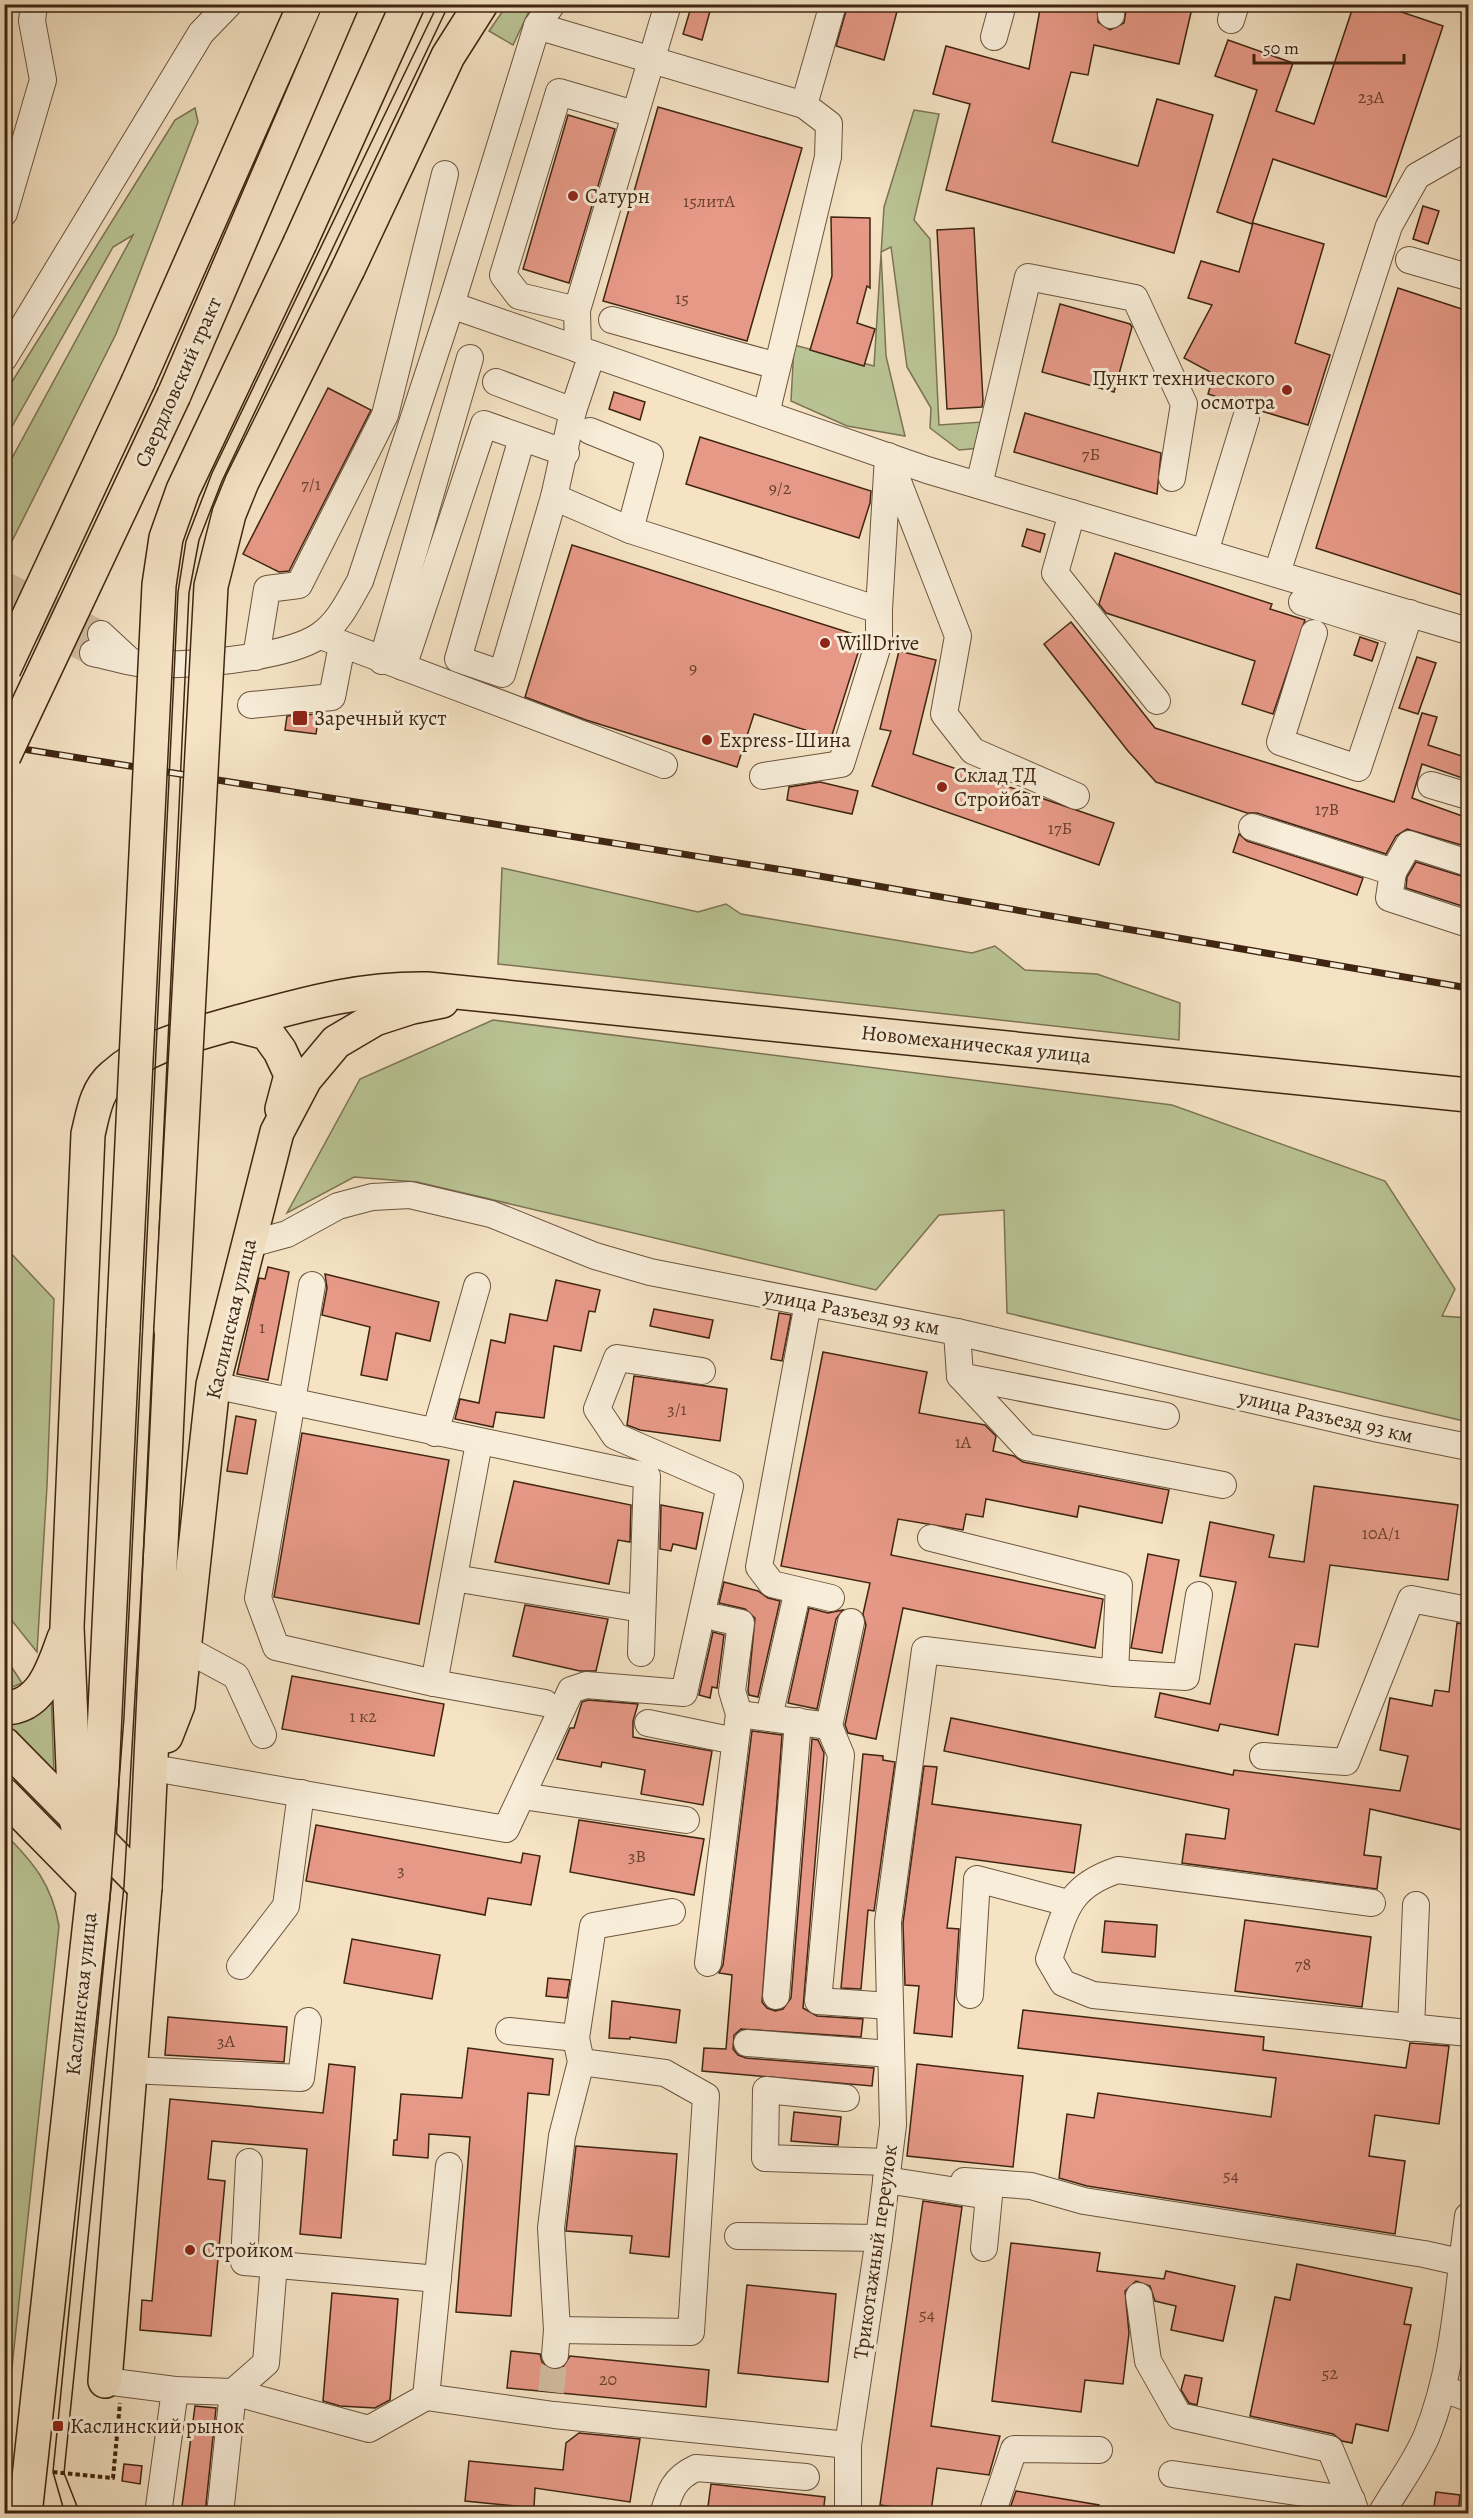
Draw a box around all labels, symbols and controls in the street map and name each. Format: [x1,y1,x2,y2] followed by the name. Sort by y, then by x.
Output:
[1254,27,1404,65] scale bar
[1263,36,1299,60] text: 50 m
[1358,85,1385,109] house number: 23А
[585,182,650,210] place label: Сатурн
[566,189,580,203] marker: Сатурн
[683,189,735,213] house number: 15литА
[675,286,689,310] house number: 15
[128,292,228,472] street label: Свердловский тракт
[1092,364,1275,416] place label: Пункт технического осмотра
[1280,383,1294,397] marker: Пункт технического осмотра
[1082,442,1100,466] house number: 7Б
[301,472,321,496] house number: 7/1
[769,476,792,500] house number: 9/2
[836,629,919,657] place label: WillDrive
[818,636,832,650] marker: WillDrive
[689,656,697,680] house number: 9
[314,704,447,732] place label: Заречный куст
[291,709,309,727] marker: Заречный куст
[719,726,851,754] place label: Express-Шина
[700,733,714,747] marker: Express-Шина
[954,761,1040,813] place label: Склад ТД Стройбат
[935,780,949,794] marker: Склад ТД Стройбат
[1315,797,1339,821] house number: 17В
[1048,816,1072,840] house number: 17Б
[860,1018,1093,1070] street label: Новомеханическая улица
[199,1236,263,1402] street label: Каслинская улица
[761,1280,942,1342] street label: улица Разъезд 93 км
[259,1315,265,1339] house number: 1
[1235,1382,1416,1450] street label: улица Разъезд 93 км
[667,1397,687,1421] house number: 3/1
[955,1430,972,1454] house number: 1А
[1362,1521,1400,1545] house number: 10А/1
[349,1704,377,1728] house number: 1 к2
[628,1844,646,1868] house number: 3В
[397,1858,405,1882] house number: 3
[59,1911,104,2077] street label: Каслинская улица
[1295,1952,1311,1976] house number: 78
[217,2029,235,2053] house number: 3А
[846,2143,904,2361] street label: Трикотажный переулок
[1223,2163,1239,2187] house number: 54
[202,2236,294,2264] place label: Стройком
[183,2243,197,2257] marker: Стройком
[919,2302,935,2326] house number: 54
[1322,2361,1339,2385] house number: 52
[599,2367,617,2391] house number: 20
[70,2412,245,2440] place label: Каслинский рынок
[51,2419,65,2433] marker: Каслинский рынок

